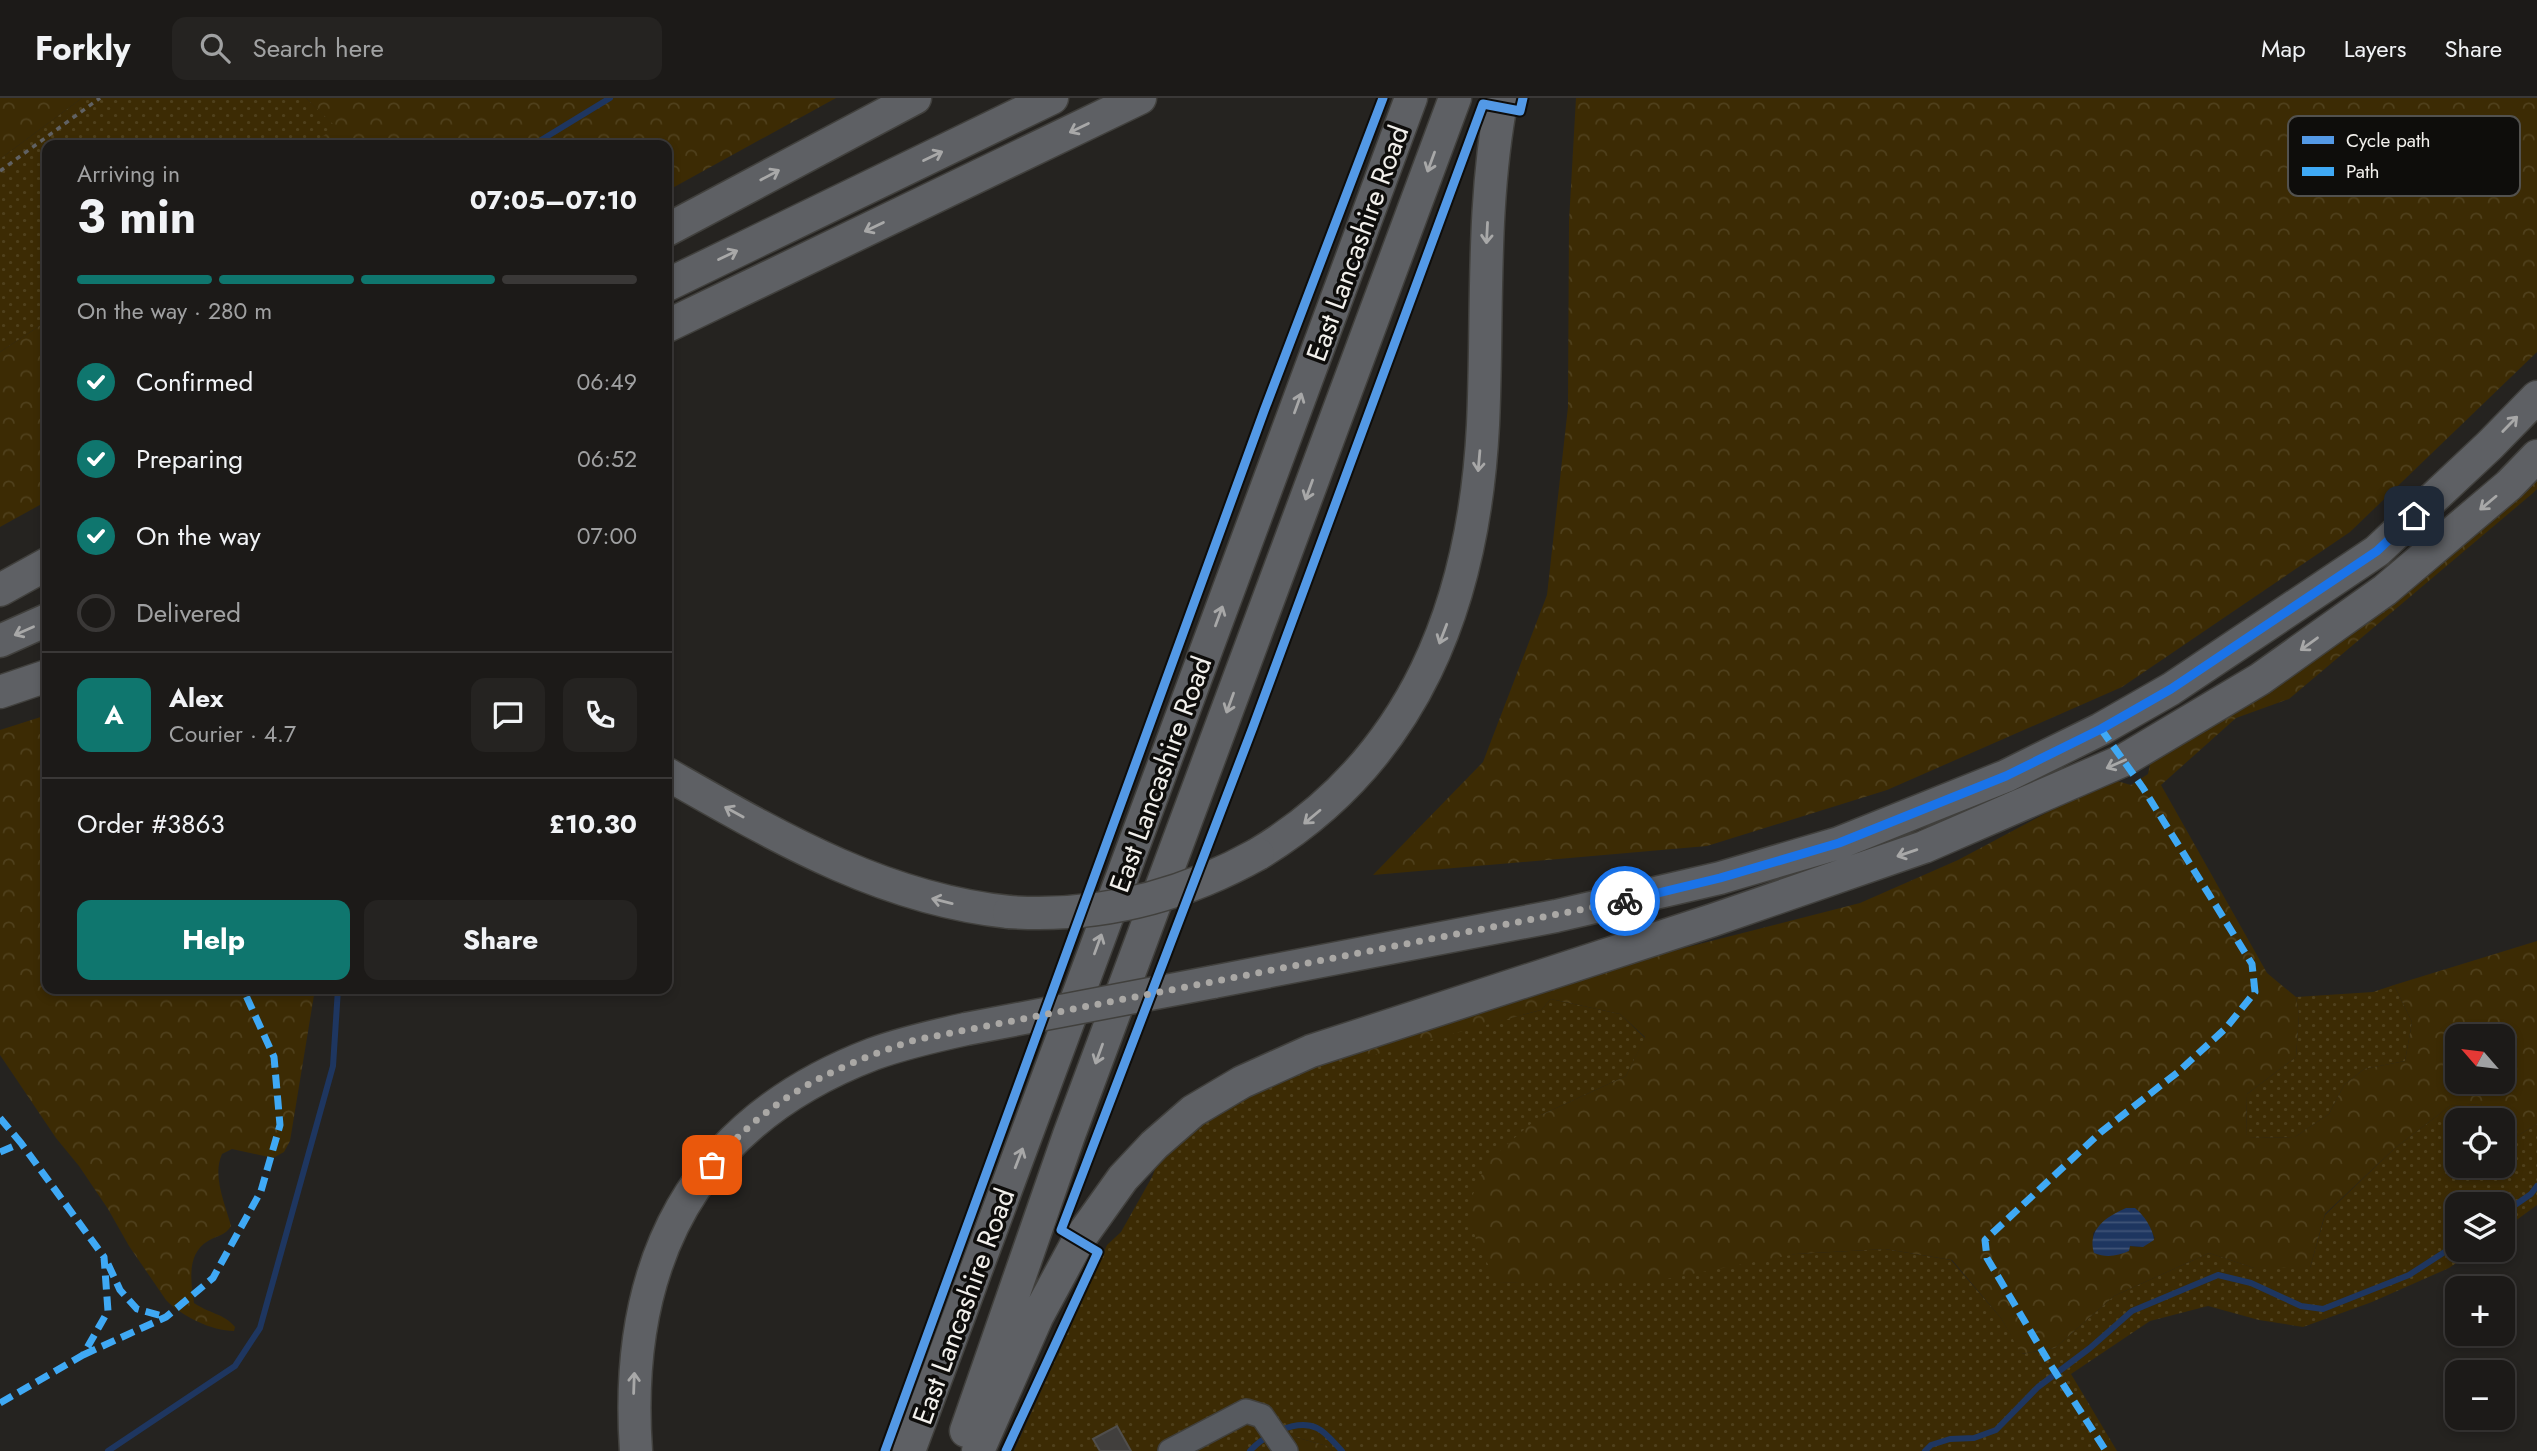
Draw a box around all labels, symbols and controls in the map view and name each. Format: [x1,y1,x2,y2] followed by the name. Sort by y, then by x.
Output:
[172,17,662,80] search box
[35,25,130,72] text: Forkly
[196,29,234,67] icon: search
[252,29,384,67] text: Search here
[2261,31,2306,66] text: Map
[2344,31,2406,66] text: Layers
[2444,31,2502,66] text: Share
[2288,116,2520,196] legend
[1296,119,1419,367] street label: East Lancashire Road
[1069,121,1090,135] one-way arrow
[2346,127,2431,154] text: Cycle path
[922,148,943,162] one-way arrow
[1424,150,1436,172] one-way arrow
[77,157,180,191] text: Arriving in
[2346,158,2380,185] text: Path
[759,168,780,181] one-way arrow
[470,181,637,219] text: 07:05–07:10
[77,184,196,250] text: 3 min
[864,220,885,234] one-way arrow
[1481,222,1494,245] one-way arrow
[717,248,738,262] one-way arrow
[77,294,272,328] text: On the way · 280 m
[77,363,115,401] icon: check
[136,363,253,401] text: Confirmed
[576,365,637,399] text: 06:49
[1293,392,1305,414] one-way arrow
[2502,416,2519,433] one-way arrow
[77,440,115,478] icon: check
[136,440,243,478] text: Preparing
[577,442,637,476] text: 06:52
[1473,449,1486,471] one-way arrow
[1302,479,1314,500] one-way arrow
[2384,486,2444,546] pin
[2479,495,2497,511] one-way arrow
[2395,497,2433,535] icon: home
[77,517,115,555] icon: check
[136,517,261,555] text: On the way
[577,519,637,553] text: 07:00
[136,594,241,632] text: Delivered
[1214,605,1226,627] one-way arrow
[1436,623,1448,645] one-way arrow
[13,625,35,638] one-way arrow
[2300,637,2319,651] one-way arrow
[1099,650,1222,898] street label: East Lancashire Road
[471,678,545,752] button: chat
[563,678,637,752] button: phone
[169,679,223,717] text: Alex
[1223,692,1235,714] one-way arrow
[104,696,124,734] text: A
[169,717,296,751] text: Courier · 4.7
[2106,758,2127,771] one-way arrow
[77,805,225,843] text: Order #3863
[549,805,637,843] text: £10.30
[724,805,744,819] one-way arrow
[1303,809,1321,824] one-way arrow
[1896,848,1918,860] one-way arrow
[1590,866,1660,936] courier
[1606,882,1644,920] icon: bike
[931,894,954,907] one-way arrow
[77,900,350,980] button: Help
[364,900,637,980] button: Share
[1092,934,1105,956] one-way arrow
[2445,1024,2515,1094] north arrow
[2445,1024,2515,1430] map controls
[1092,1043,1105,1065] one-way arrow
[2445,1108,2515,1178] button: locate
[682,1135,742,1195] pin
[693,1146,731,1184] icon: bag
[1013,1147,1026,1169] one-way arrow
[902,1182,1025,1430] street label: East Lancashire Road
[2445,1192,2515,1262] button: layers
[2445,1276,2515,1346] button: +
[2445,1360,2515,1430] button: −
[628,1372,641,1395] one-way arrow

